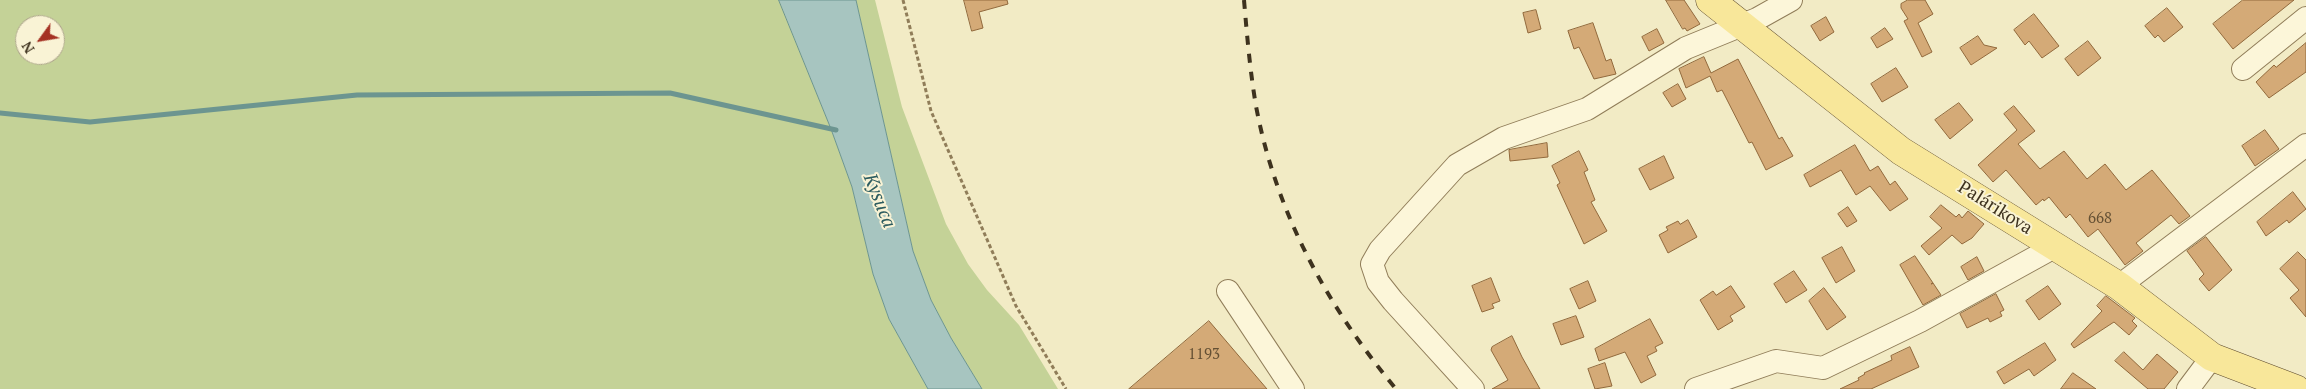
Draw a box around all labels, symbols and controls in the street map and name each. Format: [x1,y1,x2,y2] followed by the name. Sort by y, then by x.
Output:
[15,15,65,65] north arrow
[17,38,39,57] text: N
[858,171,900,231] water label: Kysuca
[1954,177,2036,239] street label: Palárikova
[2088,210,2112,228] house number: 668
[1188,346,1220,364] house number: 1193

